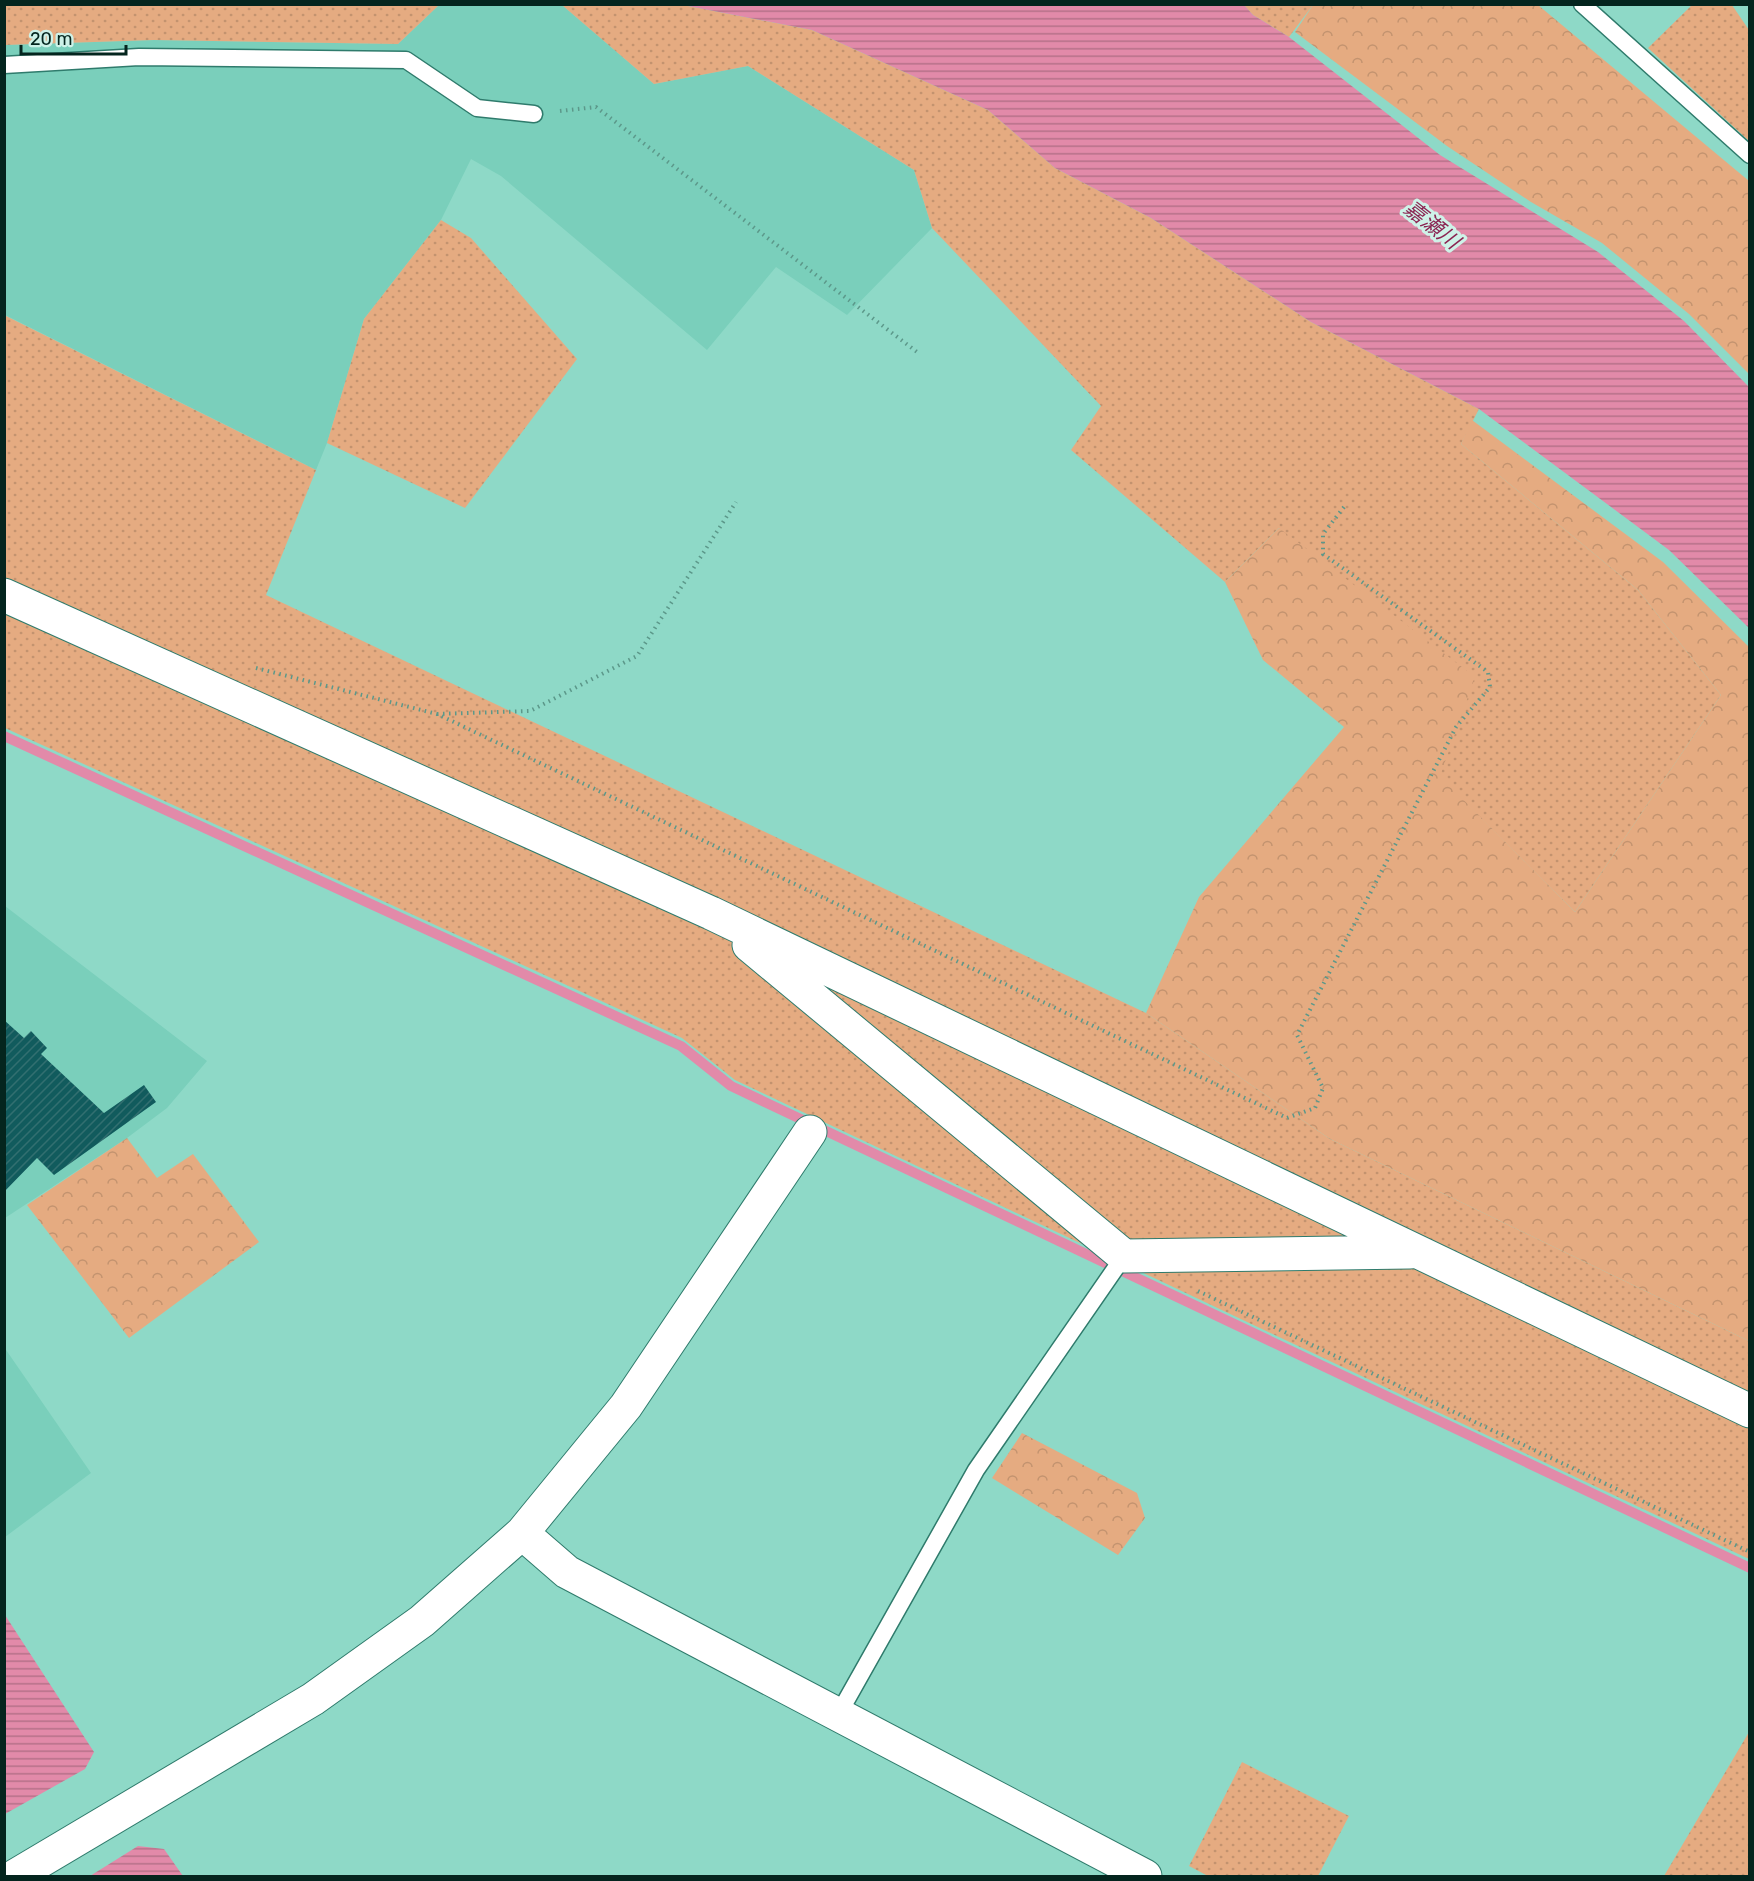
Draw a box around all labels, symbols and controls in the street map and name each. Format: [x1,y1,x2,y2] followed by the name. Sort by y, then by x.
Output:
[21,18,126,56] scale bar
[30,28,72,50] text: 20 m
[1400,195,1466,255] water label: 嘉瀬川

